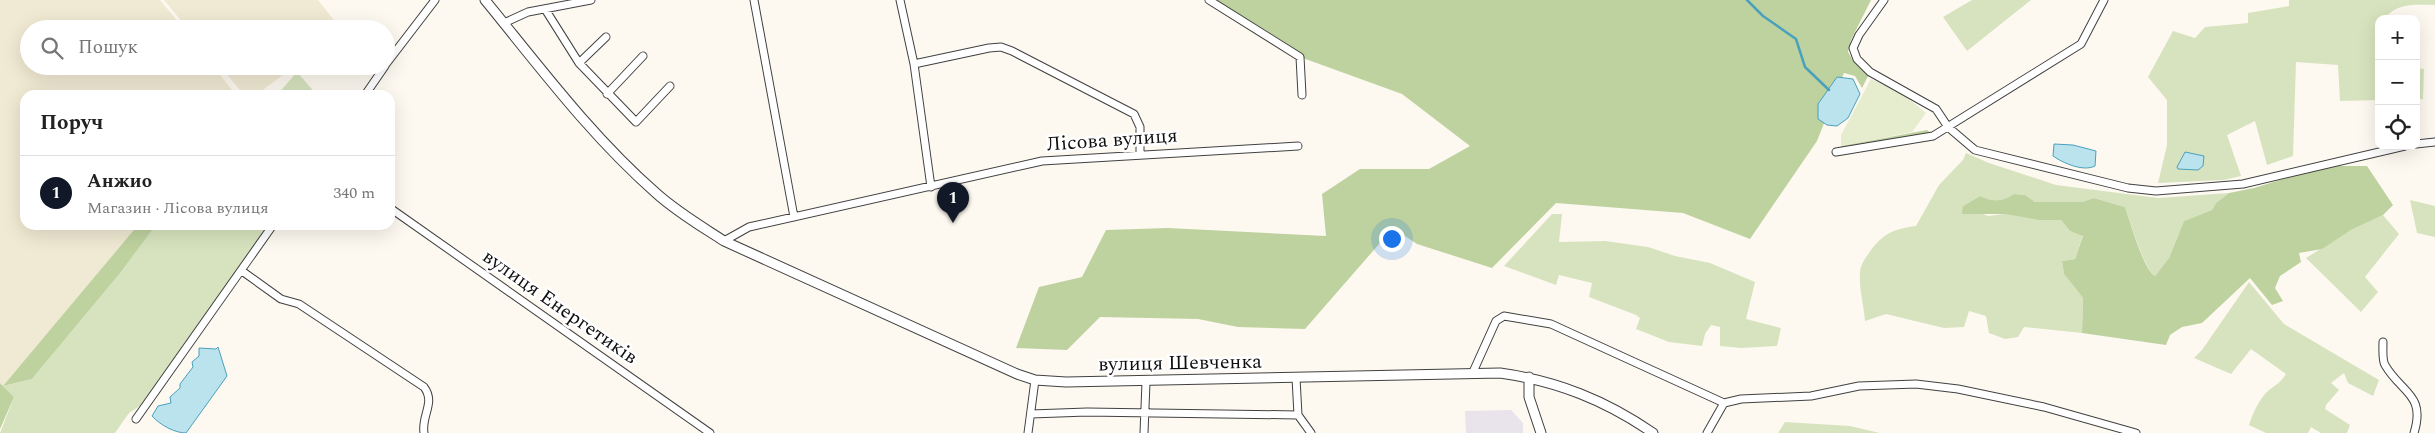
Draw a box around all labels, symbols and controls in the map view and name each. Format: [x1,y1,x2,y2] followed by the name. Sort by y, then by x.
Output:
[2375,15,2420,150] map controls
[2375,15,2420,60] button: +
[20,20,395,75] search box
[78,33,138,62] text: Пошук
[38,34,66,62] icon: search
[2375,60,2420,105] button: −
[2375,105,2420,150] button: locate
[40,107,103,139] text: Поруч
[1045,120,1179,160] street label: Лісова вулиця
[87,167,152,196] text: Анжио
[52,181,60,205] text: 1
[333,181,375,205] text: 340 m
[937,182,969,223] pin: 1
[87,196,269,220] text: Магазин · Лісова вулиця
[1379,226,1405,252] your location
[476,242,644,372] street label: вулиця Енергетиків
[1098,347,1262,379] street label: вулиця Шевченка

